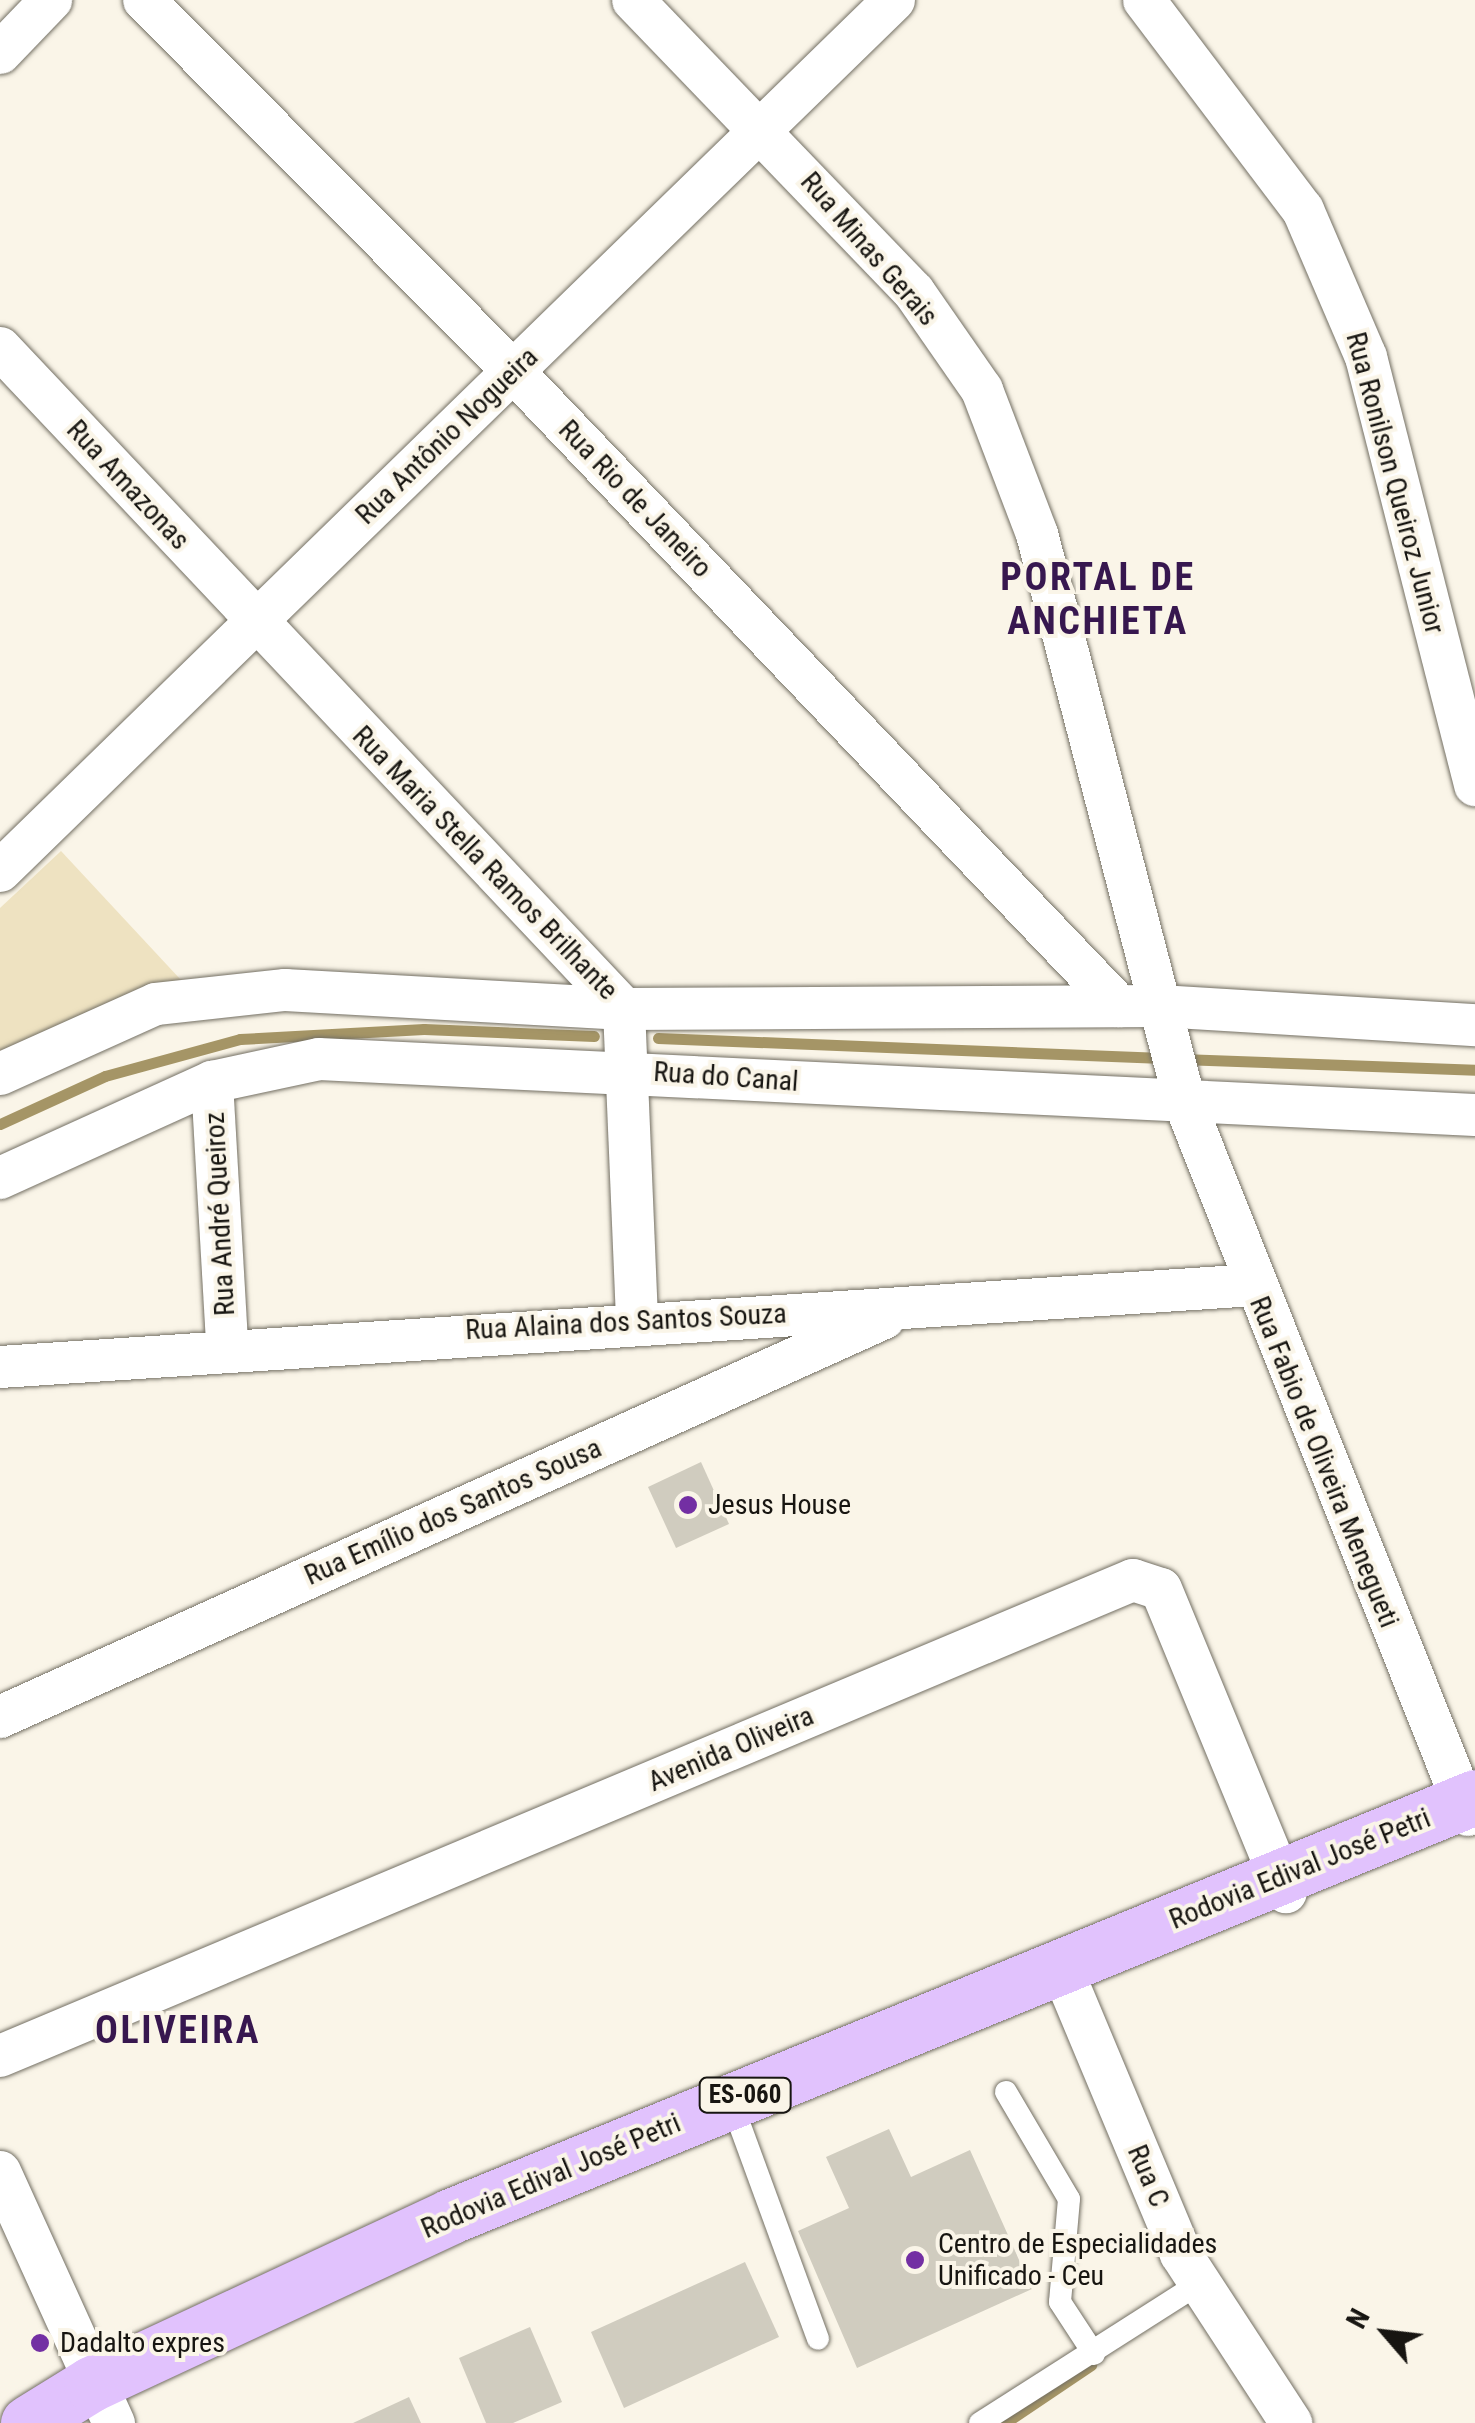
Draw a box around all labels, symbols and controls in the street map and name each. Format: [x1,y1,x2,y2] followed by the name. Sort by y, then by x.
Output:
[793,165,945,333] street label: Rua Minas Gerais
[1339,329,1451,637] street label: Rua Ronilson Queiroz Junior
[349,340,545,532] street label: Rua Antônio Nogueira
[60,413,196,557] street label: Rua Amazonas
[551,413,719,585] street label: Rua Rio de Janeiro
[1000,555,1196,644] district label: PORTAL DE ANCHIETA
[345,719,625,1007] street label: Rua Maria Stella Ramos Brilhante
[652,1055,800,1099] street label: Rua do Canal
[198,1111,242,1317] street label: Rua André Queiroz
[1242,1292,1406,1632] street label: Rua Fabio de Oliveira Menegueti
[464,1297,788,1347] street label: Rua Alaina dos Santos Souza
[299,1431,607,1593] street label: Rua Emílio dos Santos Sousa
[708,1488,851,1522] place label: Jesus House
[677,1494,699,1516] marker: Jesus House
[643,1699,819,1799] street label: Avenida Oliveira
[1165,1801,1435,1937] street label: Rodovia Edival José Petri
[95,2008,261,2054] district label: OLIVEIRA
[698,2075,792,2115] road number: ES-060
[416,2106,686,2246] street label: Rodovia Edival José Petri
[1120,2140,1176,2212] street label: Rua C
[938,2227,1217,2293] place label: Centro de Especialidades Unificado - Ceu
[902,2247,928,2273] marker: Centro de Especialidades Unificado - Ceu
[1335,2283,1435,2383] north arrow
[1339,2303,1377,2334] text: N
[60,2326,225,2360] place label: Dadalto expres
[29,2332,51,2354] marker: Dadalto expres

